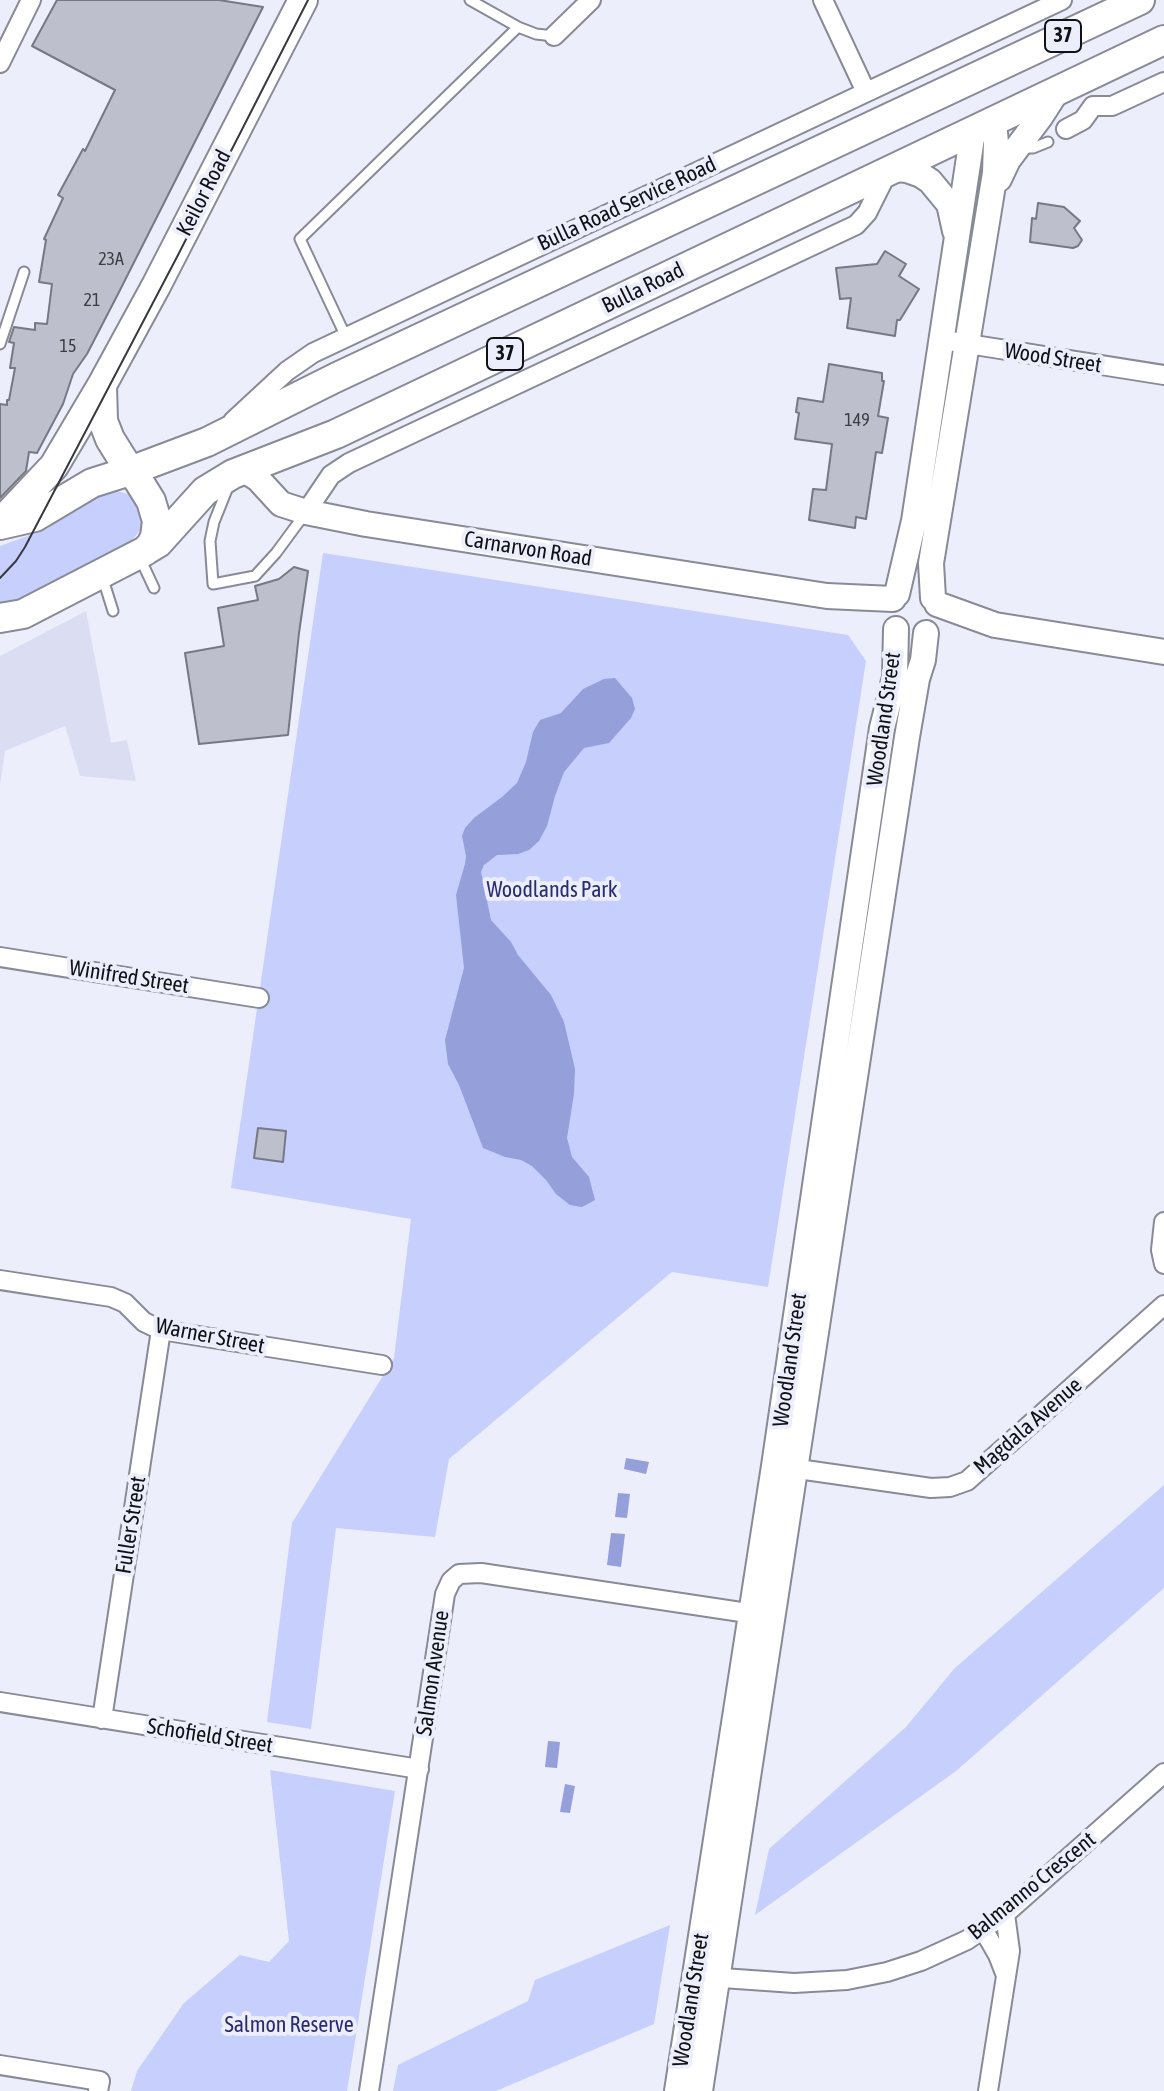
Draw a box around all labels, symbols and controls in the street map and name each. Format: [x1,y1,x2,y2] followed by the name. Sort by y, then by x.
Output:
[1045,20,1081,52] road number: 37
[171,146,237,240] street label: Keilor Road
[534,151,720,257] street label: Bulla Road Service Road
[98,248,124,270] house number: 23A
[598,257,688,319] street label: Bulla Road
[84,289,100,311] house number: 21
[60,335,76,357] house number: 15
[1003,337,1103,379] street label: Wood Street
[487,338,523,370] road number: 37
[844,409,870,431] house number: 149
[462,526,594,572] street label: Carnarvon Road
[862,650,906,788] street label: Woodland Street
[486,877,618,903] park label: Woodlands Park
[67,955,191,999] street label: Winifred Street
[768,1291,812,1429] street label: Woodland Street
[153,1313,267,1359] street label: Warner Street
[969,1372,1087,1480] street label: Magdala Avenue
[110,1474,152,1576] street label: Fuller Street
[411,1609,455,1737] street label: Salmon Avenue
[145,1713,275,1759] street label: Schofield Street
[963,1826,1101,1946] street label: Balmanno Crescent
[667,1931,715,2069] street label: Woodland Street
[224,2012,354,2038] park label: Salmon Reserve

